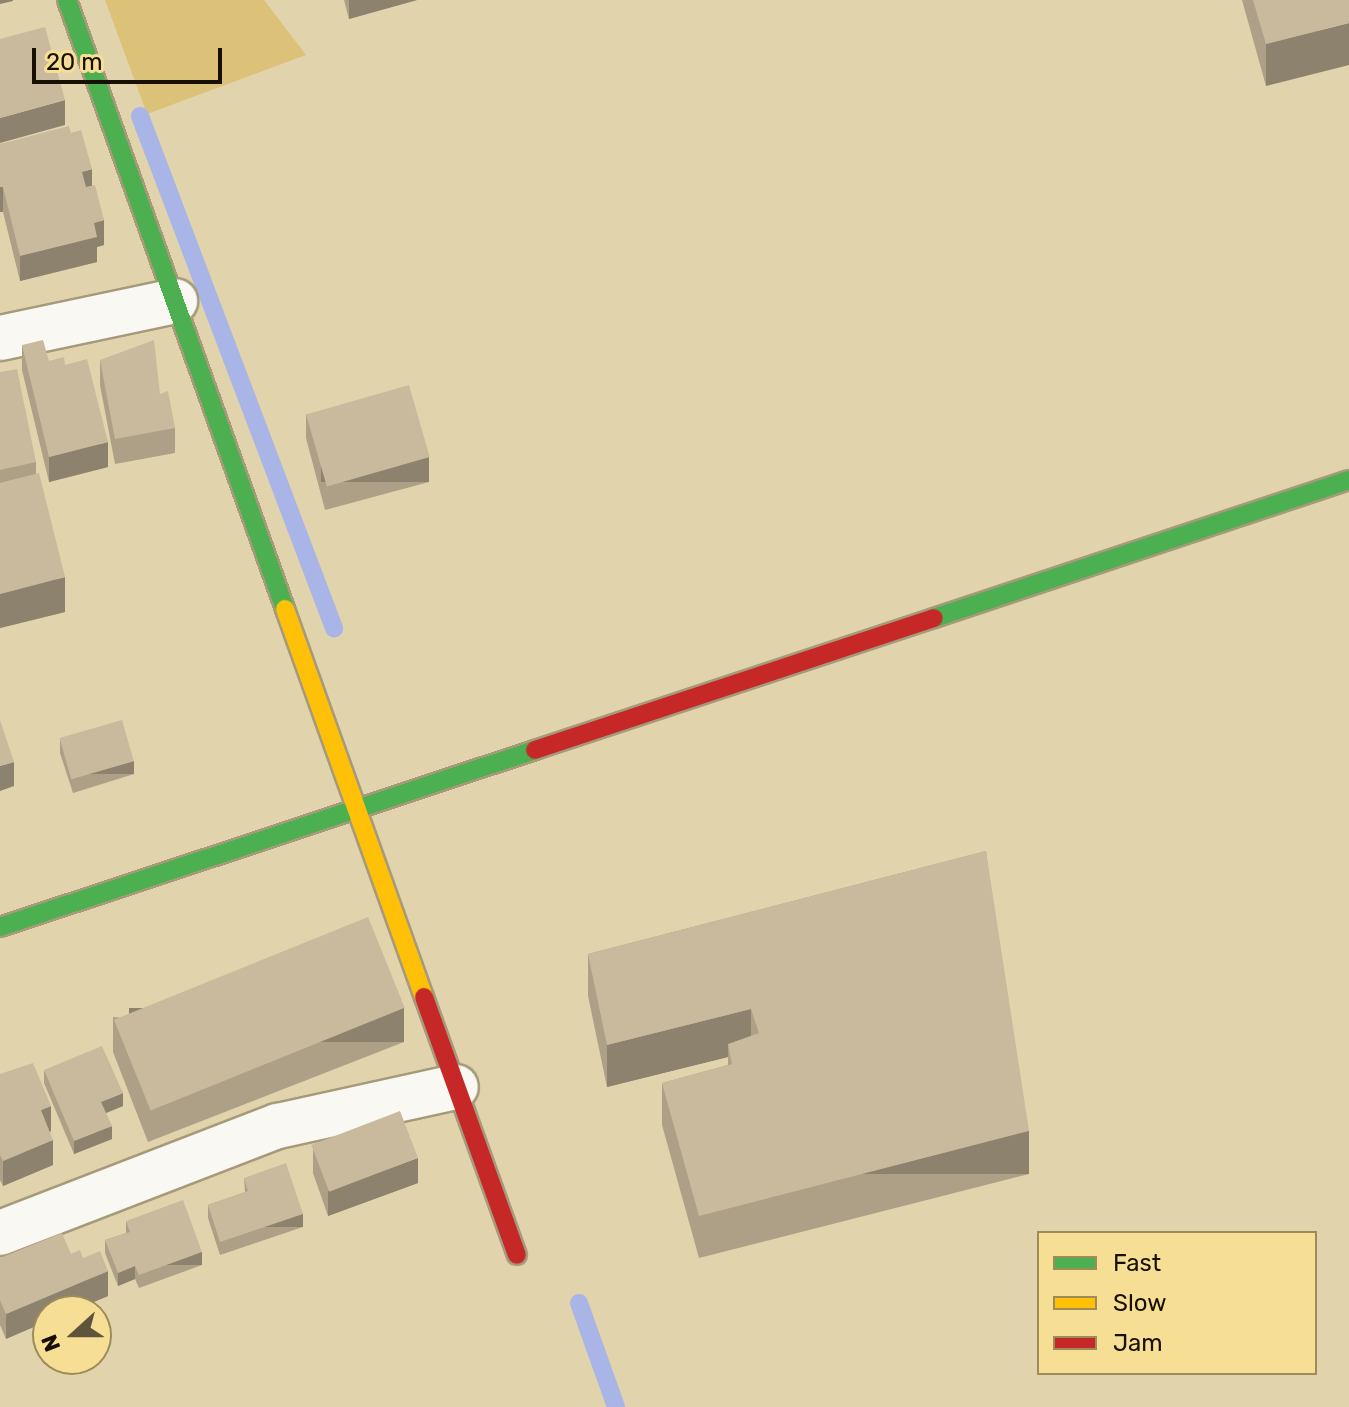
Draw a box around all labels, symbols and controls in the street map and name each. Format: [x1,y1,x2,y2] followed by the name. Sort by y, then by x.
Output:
[36,32,226,82] scale bar
[46,48,103,76] text: 20 m
[1037,1231,1317,1375] legend
[1113,1249,1161,1277] text: Fast
[1113,1289,1166,1317] text: Slow
[32,1295,112,1375] north arrow
[1113,1329,1163,1357] text: Jam
[36,1331,66,1355] text: N

